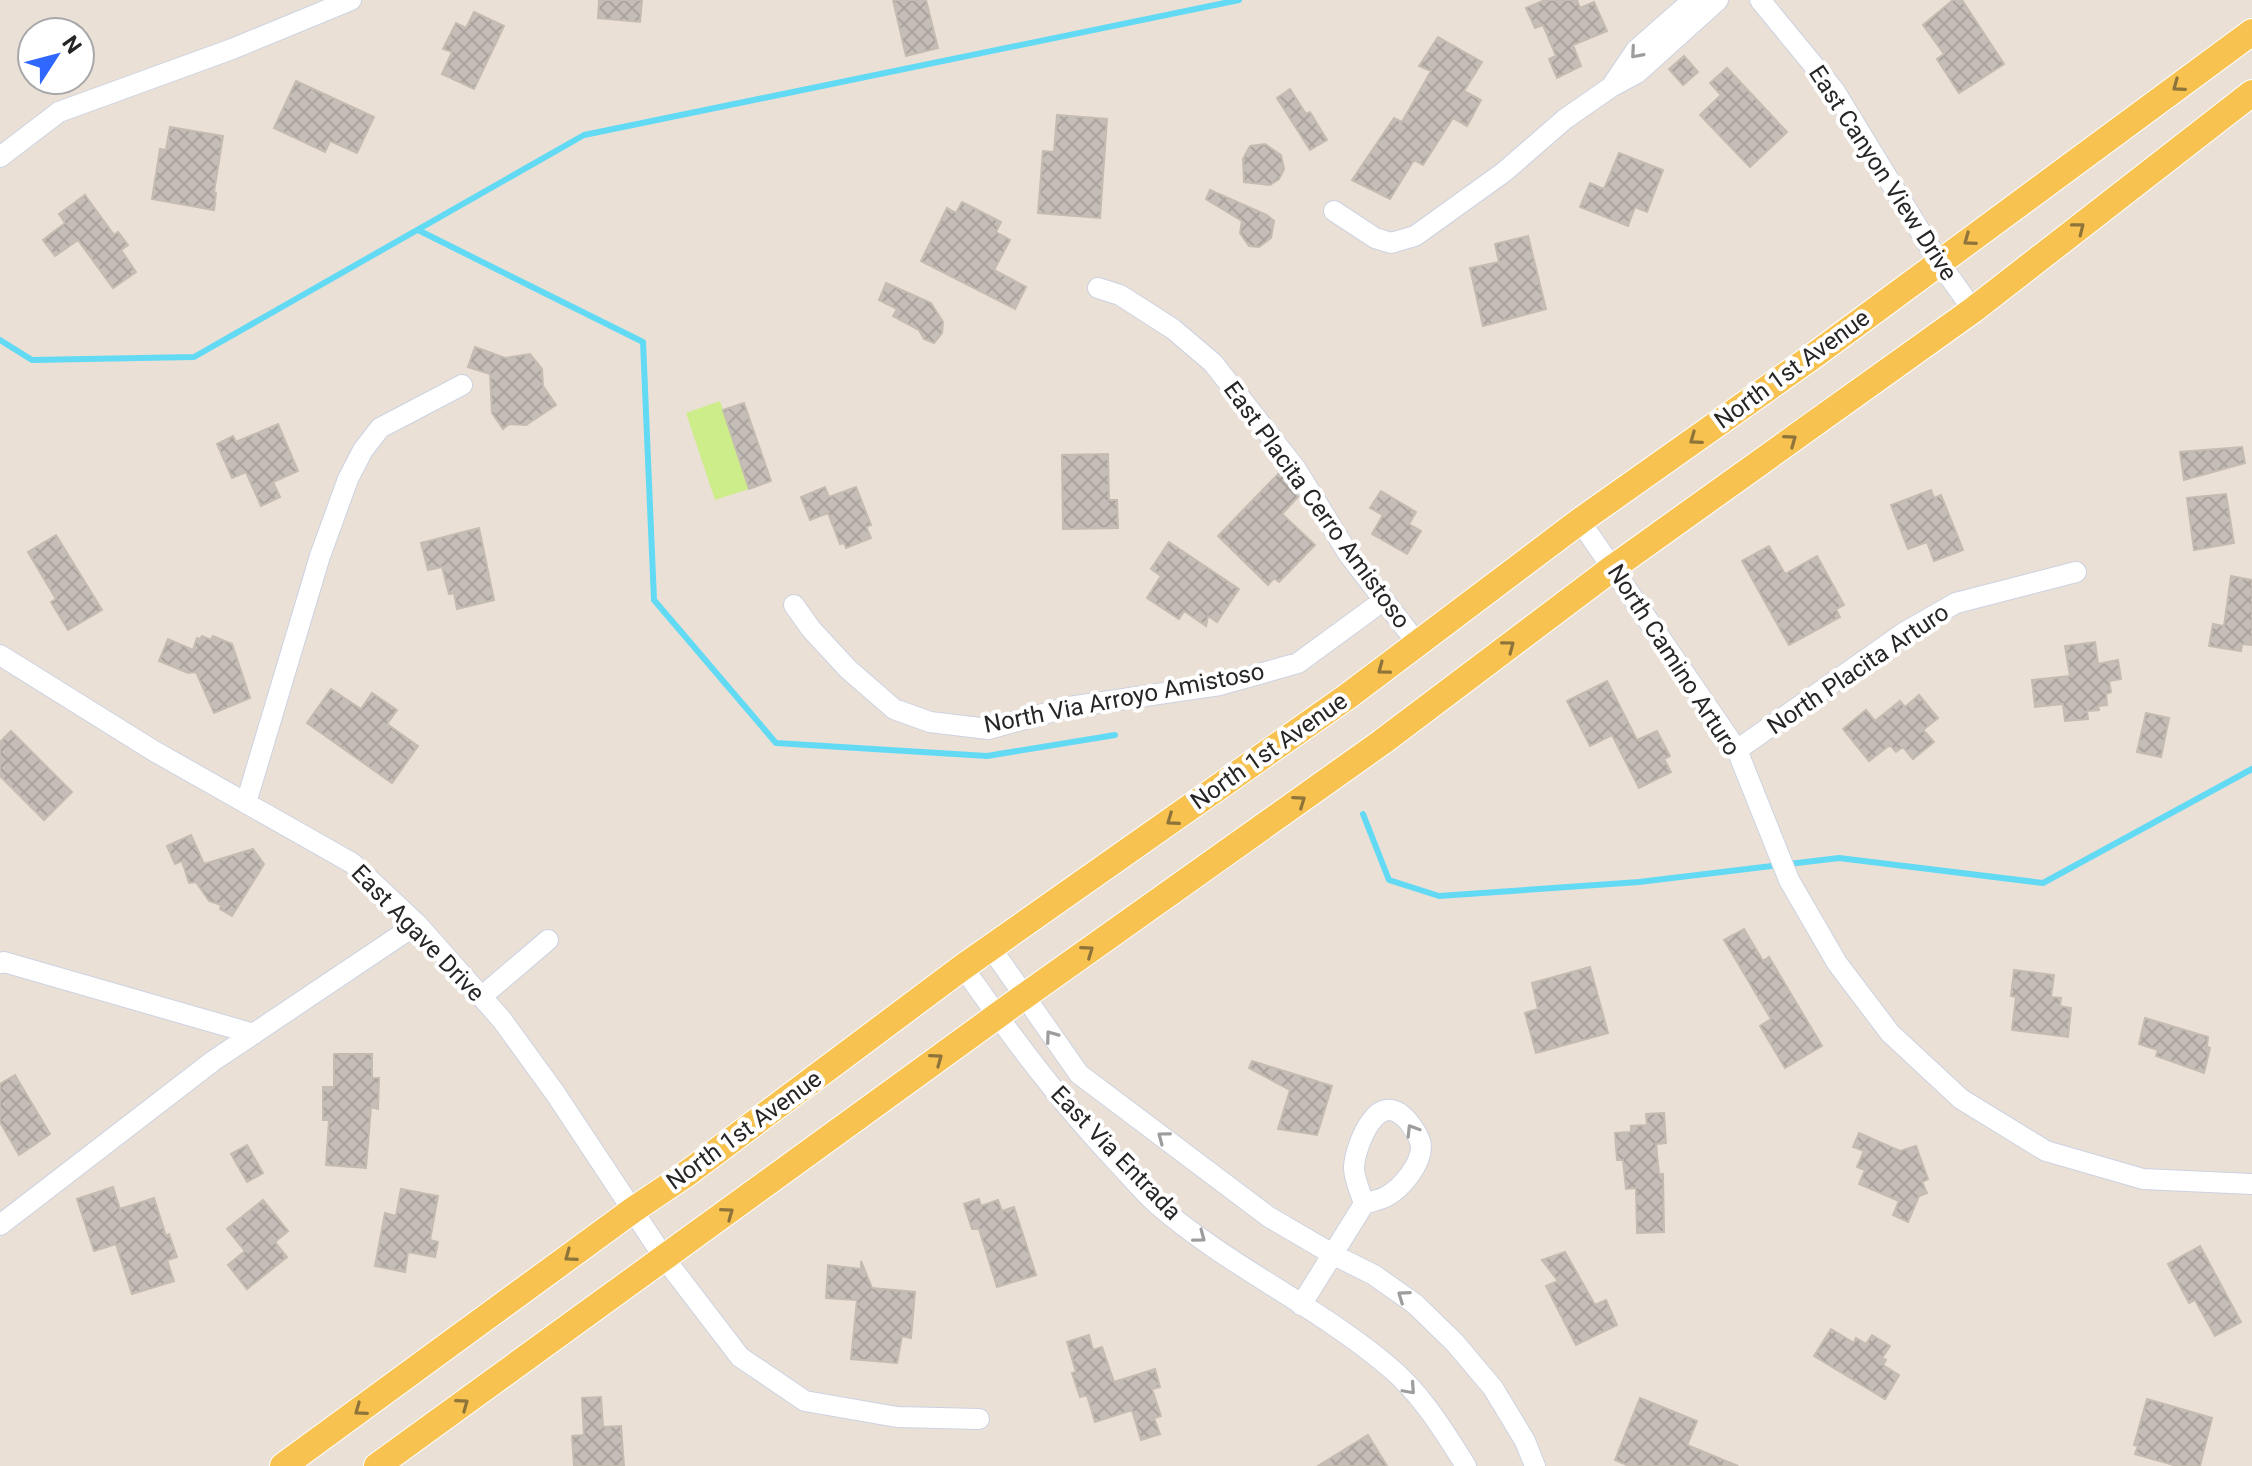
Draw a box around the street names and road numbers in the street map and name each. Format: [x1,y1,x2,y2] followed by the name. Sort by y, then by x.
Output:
[1803,60,1963,286] street label: East Canyon View Drive
[1709,303,1875,435] street label: North 1st Avenue
[1218,376,1416,634] street label: East Placita Cerro Amistoso
[1602,559,1746,761] street label: North Camino Arturo
[1762,598,1954,740] street label: North Placita Arturo
[981,657,1267,739] street label: North Via Arroyo Amistoso
[1185,687,1353,815] street label: North 1st Avenue
[346,859,490,1007] street label: East Agave Drive
[661,1064,827,1196] street label: North 1st Avenue
[1045,1080,1187,1226] street label: East Via Entrada

